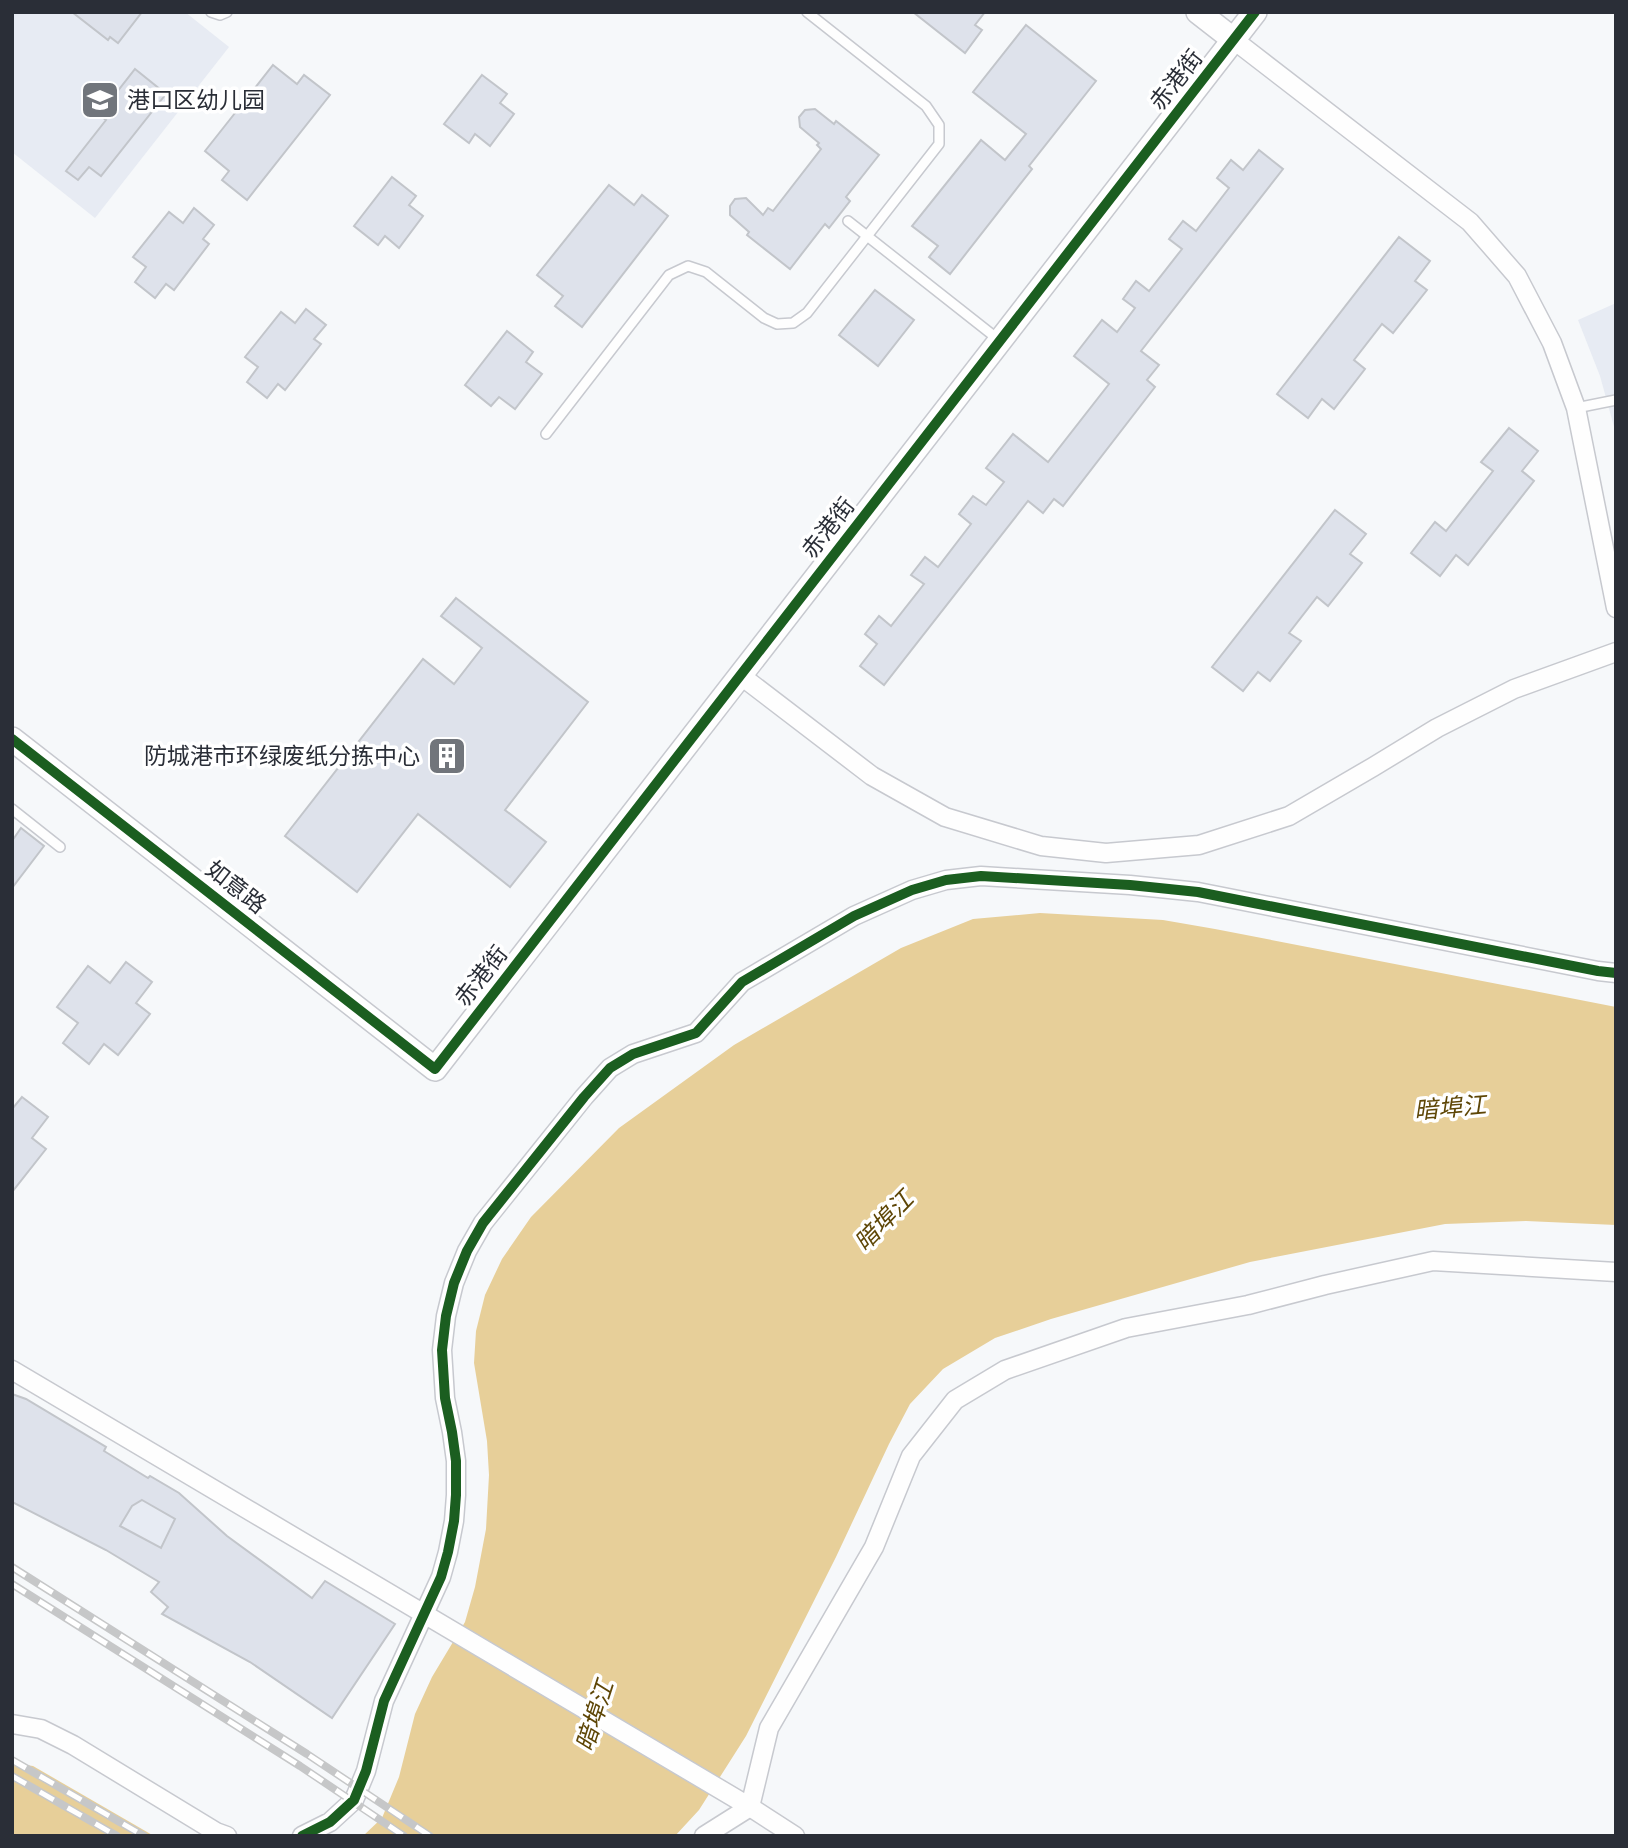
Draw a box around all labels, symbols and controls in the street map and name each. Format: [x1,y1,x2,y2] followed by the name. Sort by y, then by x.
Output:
[1145,45,1208,116] street label: 赤港街
[79,79,121,121] school or university icon: 港口区幼儿园
[127,87,265,114] place label: 港口区幼儿园
[797,493,860,564] street label: 赤港街
[426,735,468,777] building icon: 防城港市环绿废纸分拣中心
[144,743,420,770] place label: 防城港市环绿废纸分拣中心
[200,856,271,919] street label: 如意路
[450,941,513,1012] street label: 赤港街
[1413,1091,1490,1125] water label: 暗埠江
[849,1183,921,1257] water label: 暗埠江
[571,1675,620,1755] water label: 暗埠江

